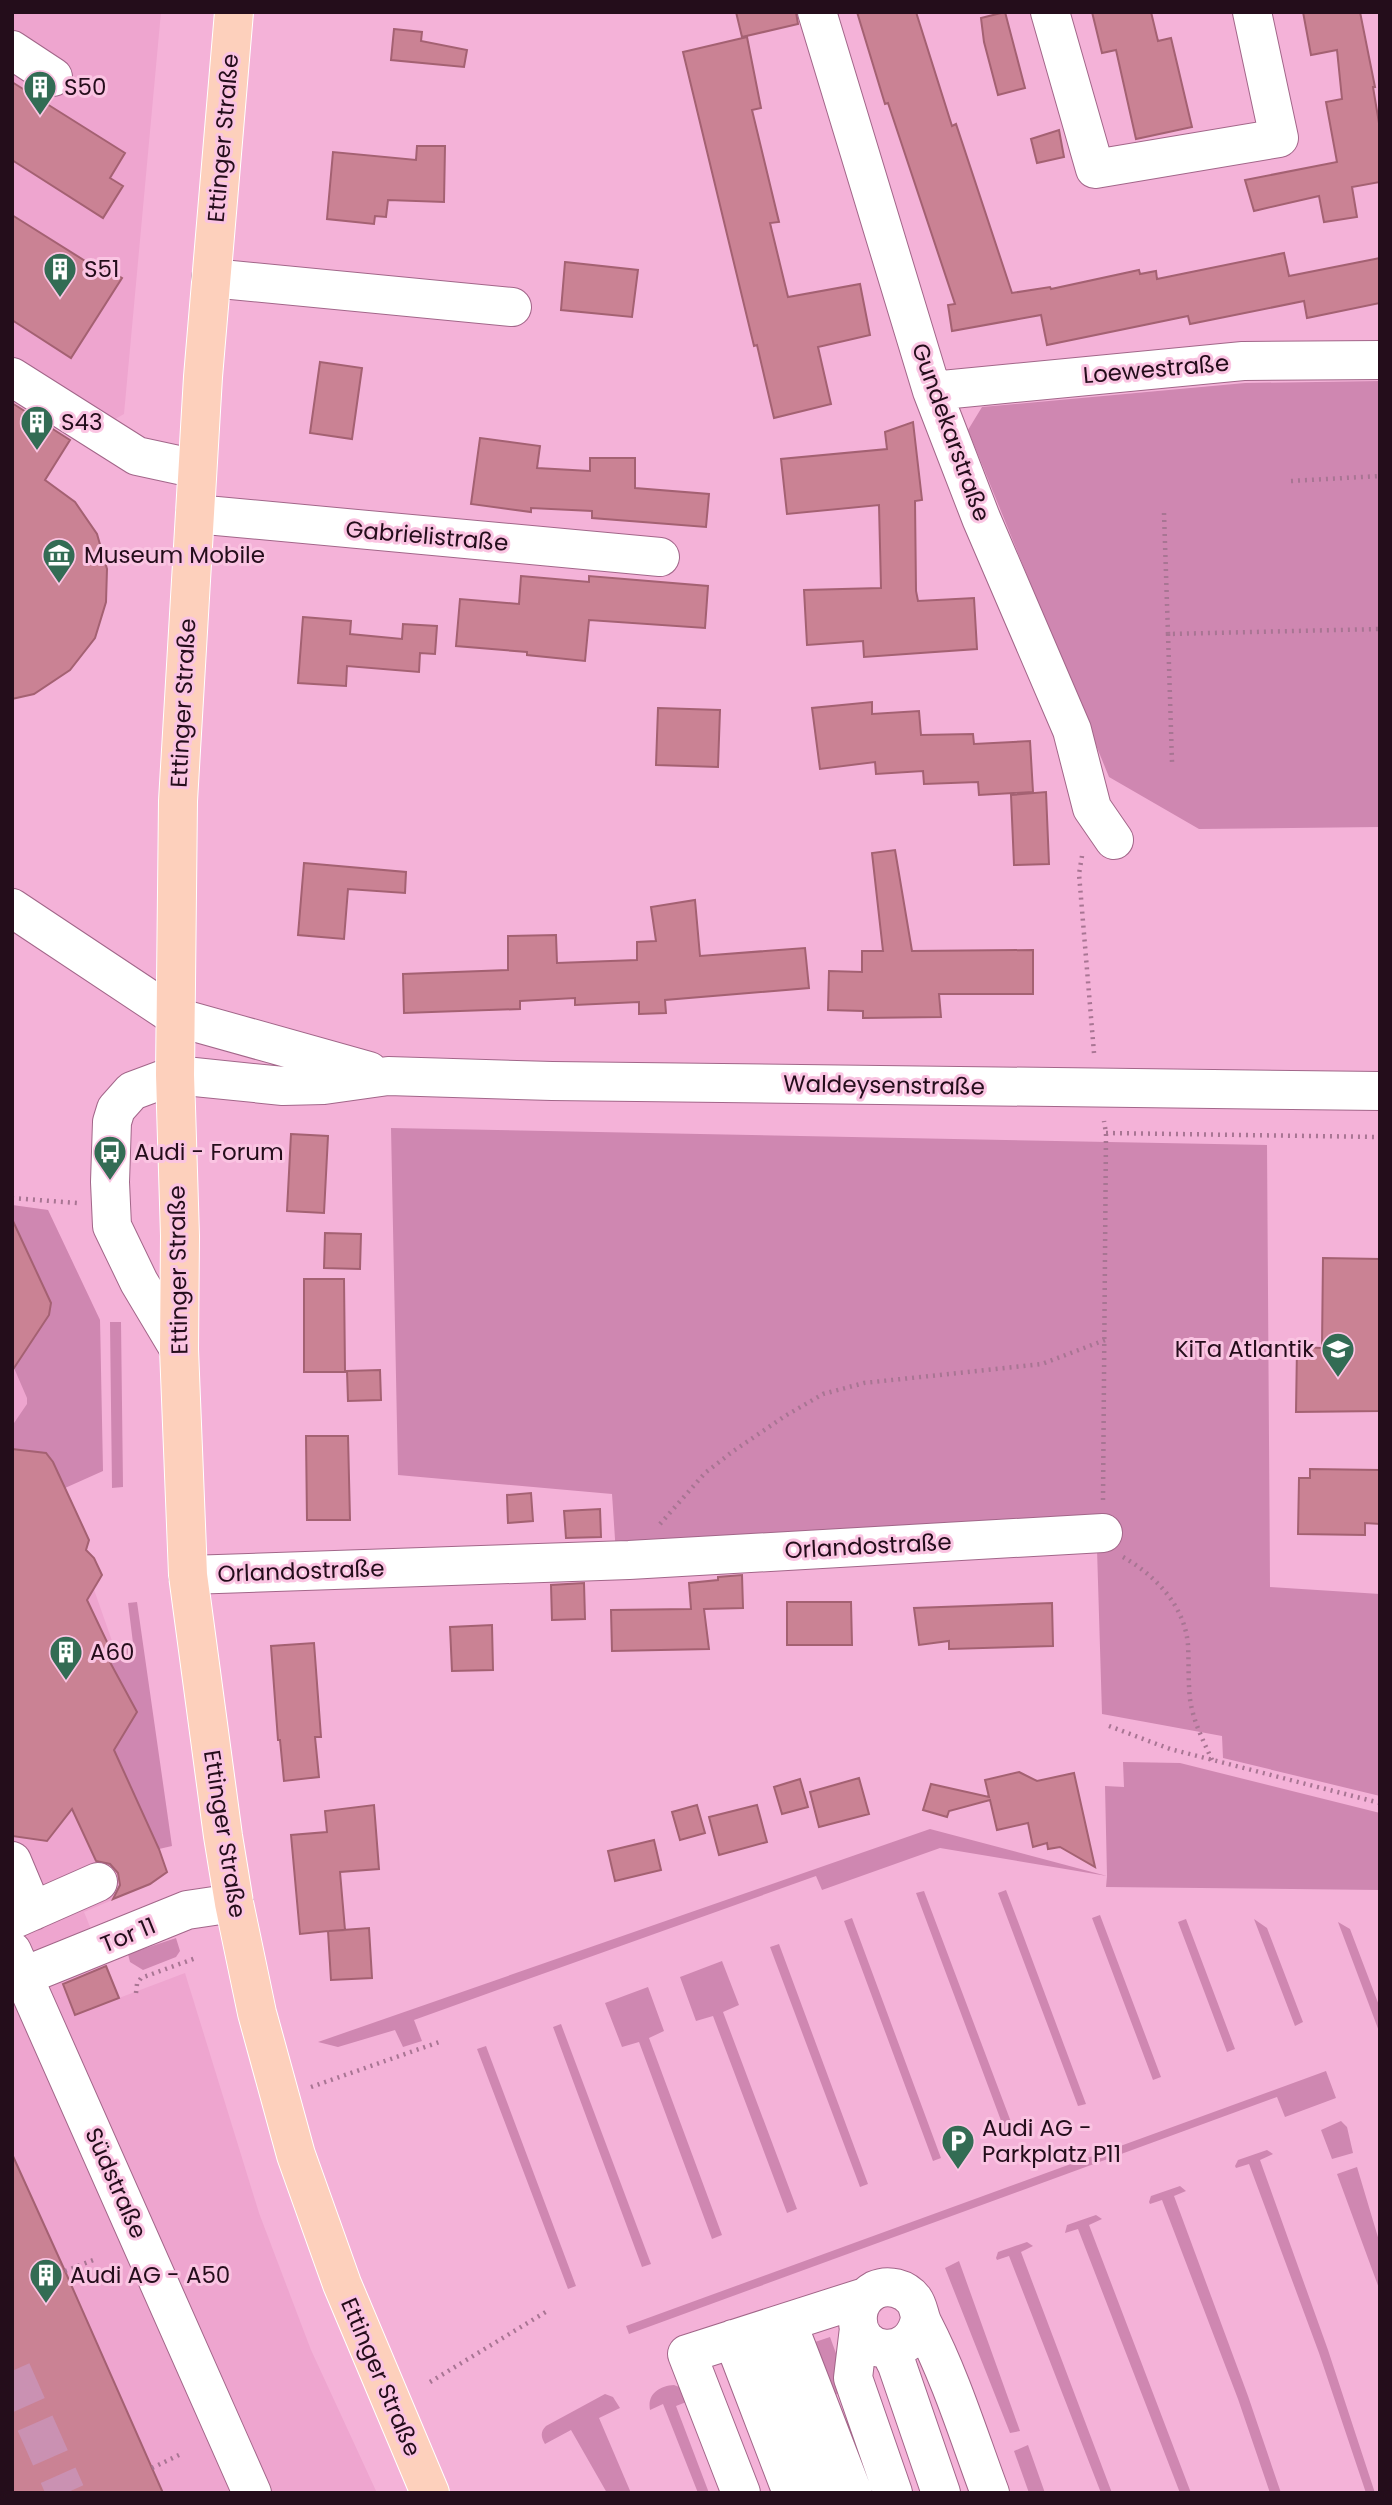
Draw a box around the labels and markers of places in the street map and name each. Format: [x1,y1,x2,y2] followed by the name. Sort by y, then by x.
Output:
[21,68,59,117] building icon: S50
[64,71,106,103] place label: S50
[41,250,79,299] building icon: S51
[84,253,119,285] place label: S51
[18,403,56,452] building icon: S43
[61,406,103,438] place label: S43
[40,536,78,585] museum icon: Museum Mobile
[84,539,265,571] place label: Museum Mobile
[91,1133,129,1182] bus stop icon: Audi - Forum
[134,1136,284,1168] place label: Audi - Forum
[1319,1330,1357,1379] school or university icon: KiTa Atlantik
[1175,1333,1314,1365] place label: KiTa Atlantik
[47,1633,85,1682] building icon: A60
[90,1636,135,1668] place label: A60
[982,2112,1121,2170] place label: Audi AG - Parkplatz P11
[939,2122,977,2171] parking icon: Audi AG - Parkplatz P11
[27,2256,65,2305] building icon: Audi AG - A50
[70,2259,230,2291] place label: Audi AG - A50

